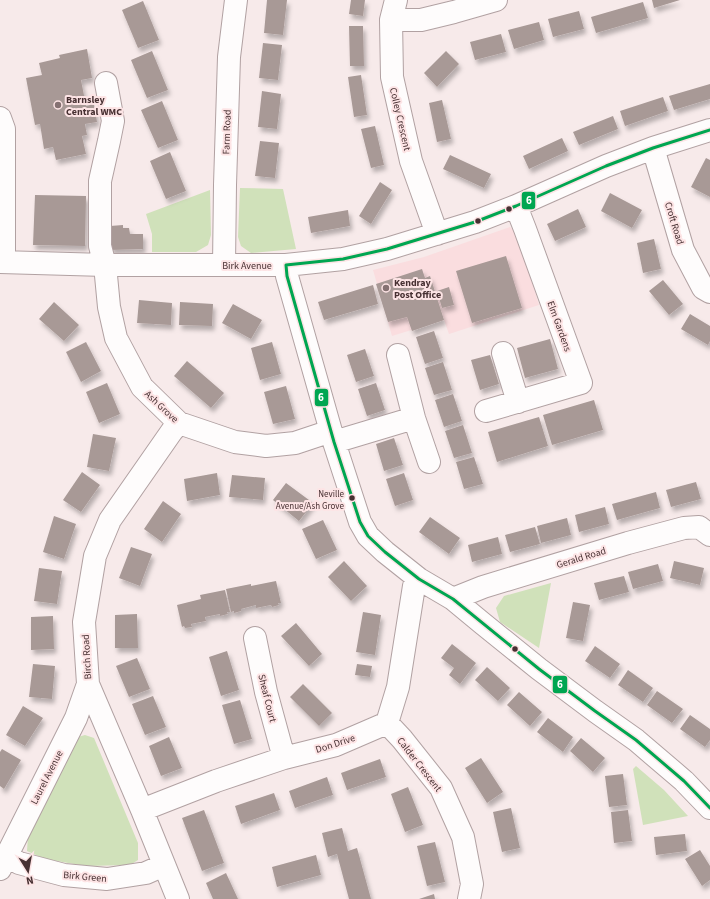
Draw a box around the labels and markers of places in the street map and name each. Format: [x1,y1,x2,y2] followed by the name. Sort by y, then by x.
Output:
[66,93,122,119] place label: Barnsley Central WMC
[53,100,63,110] marker: Barnsley Central WMC
[504,204,514,214] unlabelled marker
[473,216,483,226] unlabelled marker
[394,276,441,302] place label: Kendray Post Office
[381,283,391,293] marker: Kendray Post Office
[276,488,345,513] place label: Neville Avenue/Ash Grove
[347,493,357,503] marker: Neville Avenue/Ash Grove
[510,644,520,654] unlabelled marker

